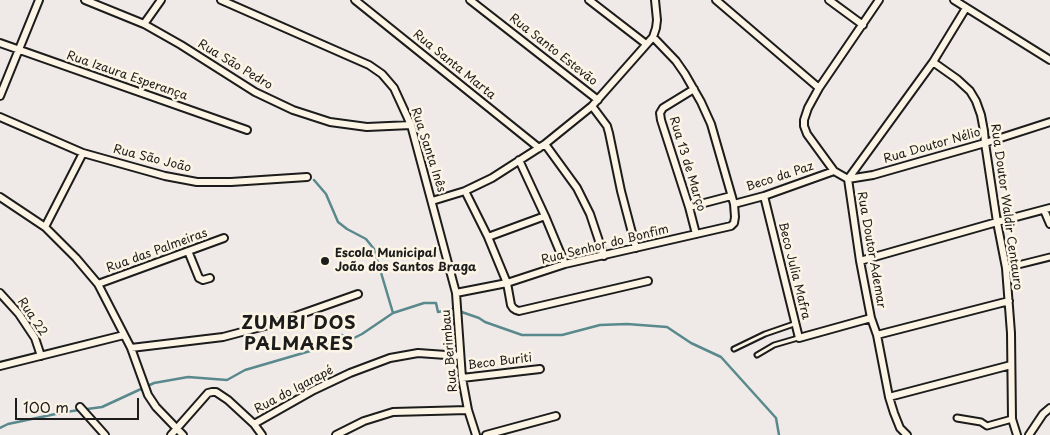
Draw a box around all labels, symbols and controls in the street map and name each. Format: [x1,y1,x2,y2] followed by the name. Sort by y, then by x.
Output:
[506,11,600,89] street label: Rua Santo Estevão
[410,27,498,103] street label: Rua Santa Marta
[195,37,275,93] street label: Rua São Pedro
[64,48,190,104] street label: Rua Izaura Esperança
[408,106,448,194] street label: Rua Santa Inês
[666,115,708,213] street label: Rua 13 de Março
[987,123,1025,291] street label: Rua Doutor Waldir Centauro
[882,125,982,167] street label: Rua Doutor Nélio
[111,142,193,176] street label: Rua São João
[745,159,815,195] street label: Beco da Paz
[854,191,888,309] street label: Rua Doutor Ademar
[775,221,813,321] street label: Beco Julia Mafra
[540,222,670,268] street label: Rua Senhor do Bonfim
[105,226,209,276] street label: Rua das Palmeiras
[335,247,476,275] place label: Escola Municipal João dos Santos Braga
[319,255,331,267] marker: Escola Municipal João dos Santos Braga
[14,295,50,339] street label: Rua 22
[439,309,461,393] street label: Rua Berimbau
[240,313,358,356] district label: ZUMBI DOS PALMARES
[467,351,533,373] street label: Beco Buriti
[252,363,336,417] street label: Rua do Igarapé
[18,388,141,420] scale bar
[23,395,69,418] text: 100 m

